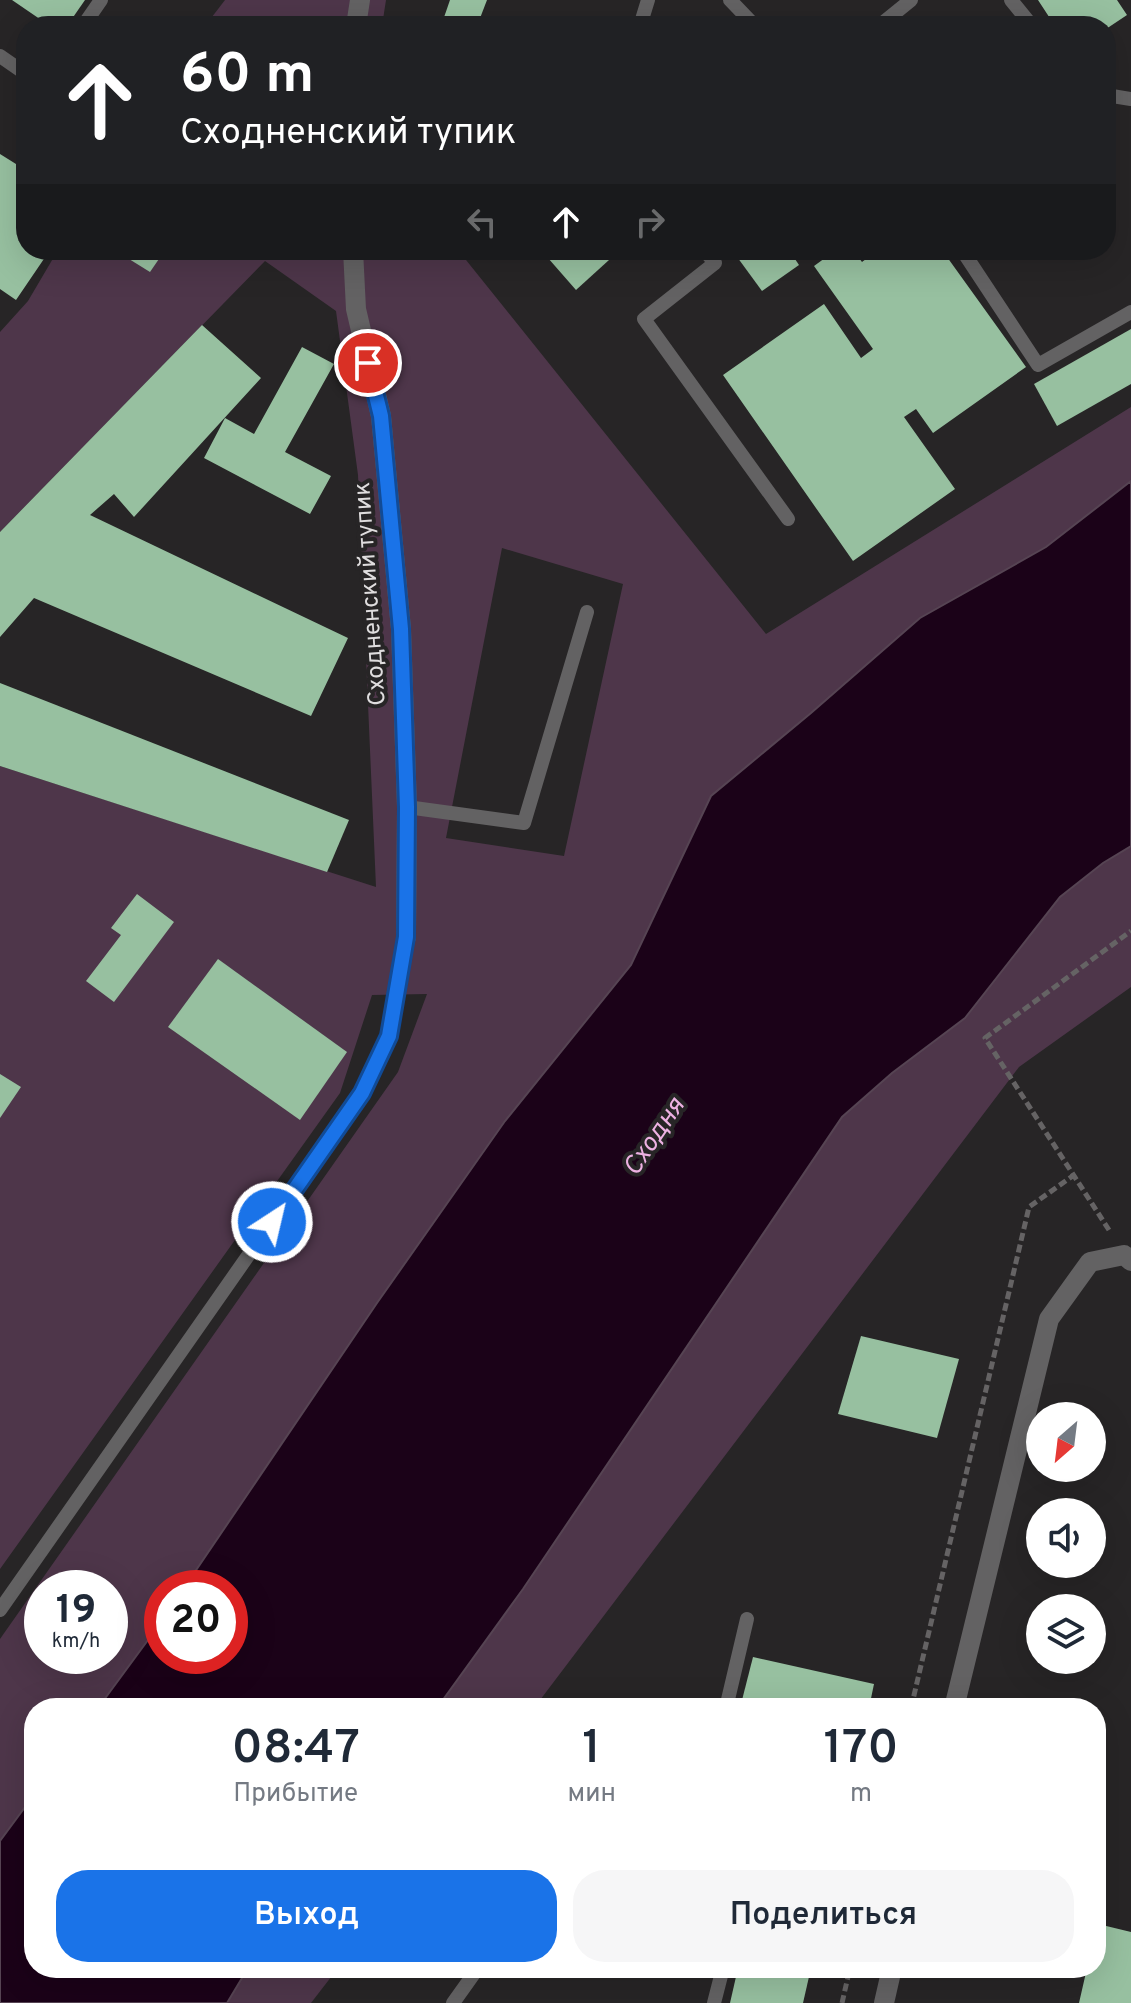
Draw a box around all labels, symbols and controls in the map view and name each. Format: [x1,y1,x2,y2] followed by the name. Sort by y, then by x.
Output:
[180,42,314,112] text: 60 m
[48,48,152,152] icon: ahead
[180,111,516,157] text: Сходненский тупик
[460,200,504,244] icon: left
[544,200,588,244] icon: ahead
[628,200,672,244] icon: right
[334,329,402,397] pin
[346,341,390,385] icon: arrive
[348,481,394,707] street label: Сходненский тупик
[617,1091,694,1183] water label: Сходня
[230,1180,314,1264] position arrow
[1026,1402,1106,1482] north arrow
[1026,1402,1106,1674] map controls
[1026,1498,1106,1578] button: sound
[144,1570,248,1674] speed limit sign: 20
[56,1587,96,1637] text: 19
[1026,1594,1106,1674] button: layers
[52,1629,100,1655] text: km/h
[231,1720,360,1780] text: 08:47
[582,1720,601,1780] text: 1
[823,1720,899,1780] text: 170
[233,1778,358,1811] text: Прибытие
[567,1778,616,1811] text: мин
[850,1778,872,1811] text: m
[56,1870,557,1962] button: Выход
[573,1870,1074,1962] button: Поделиться

